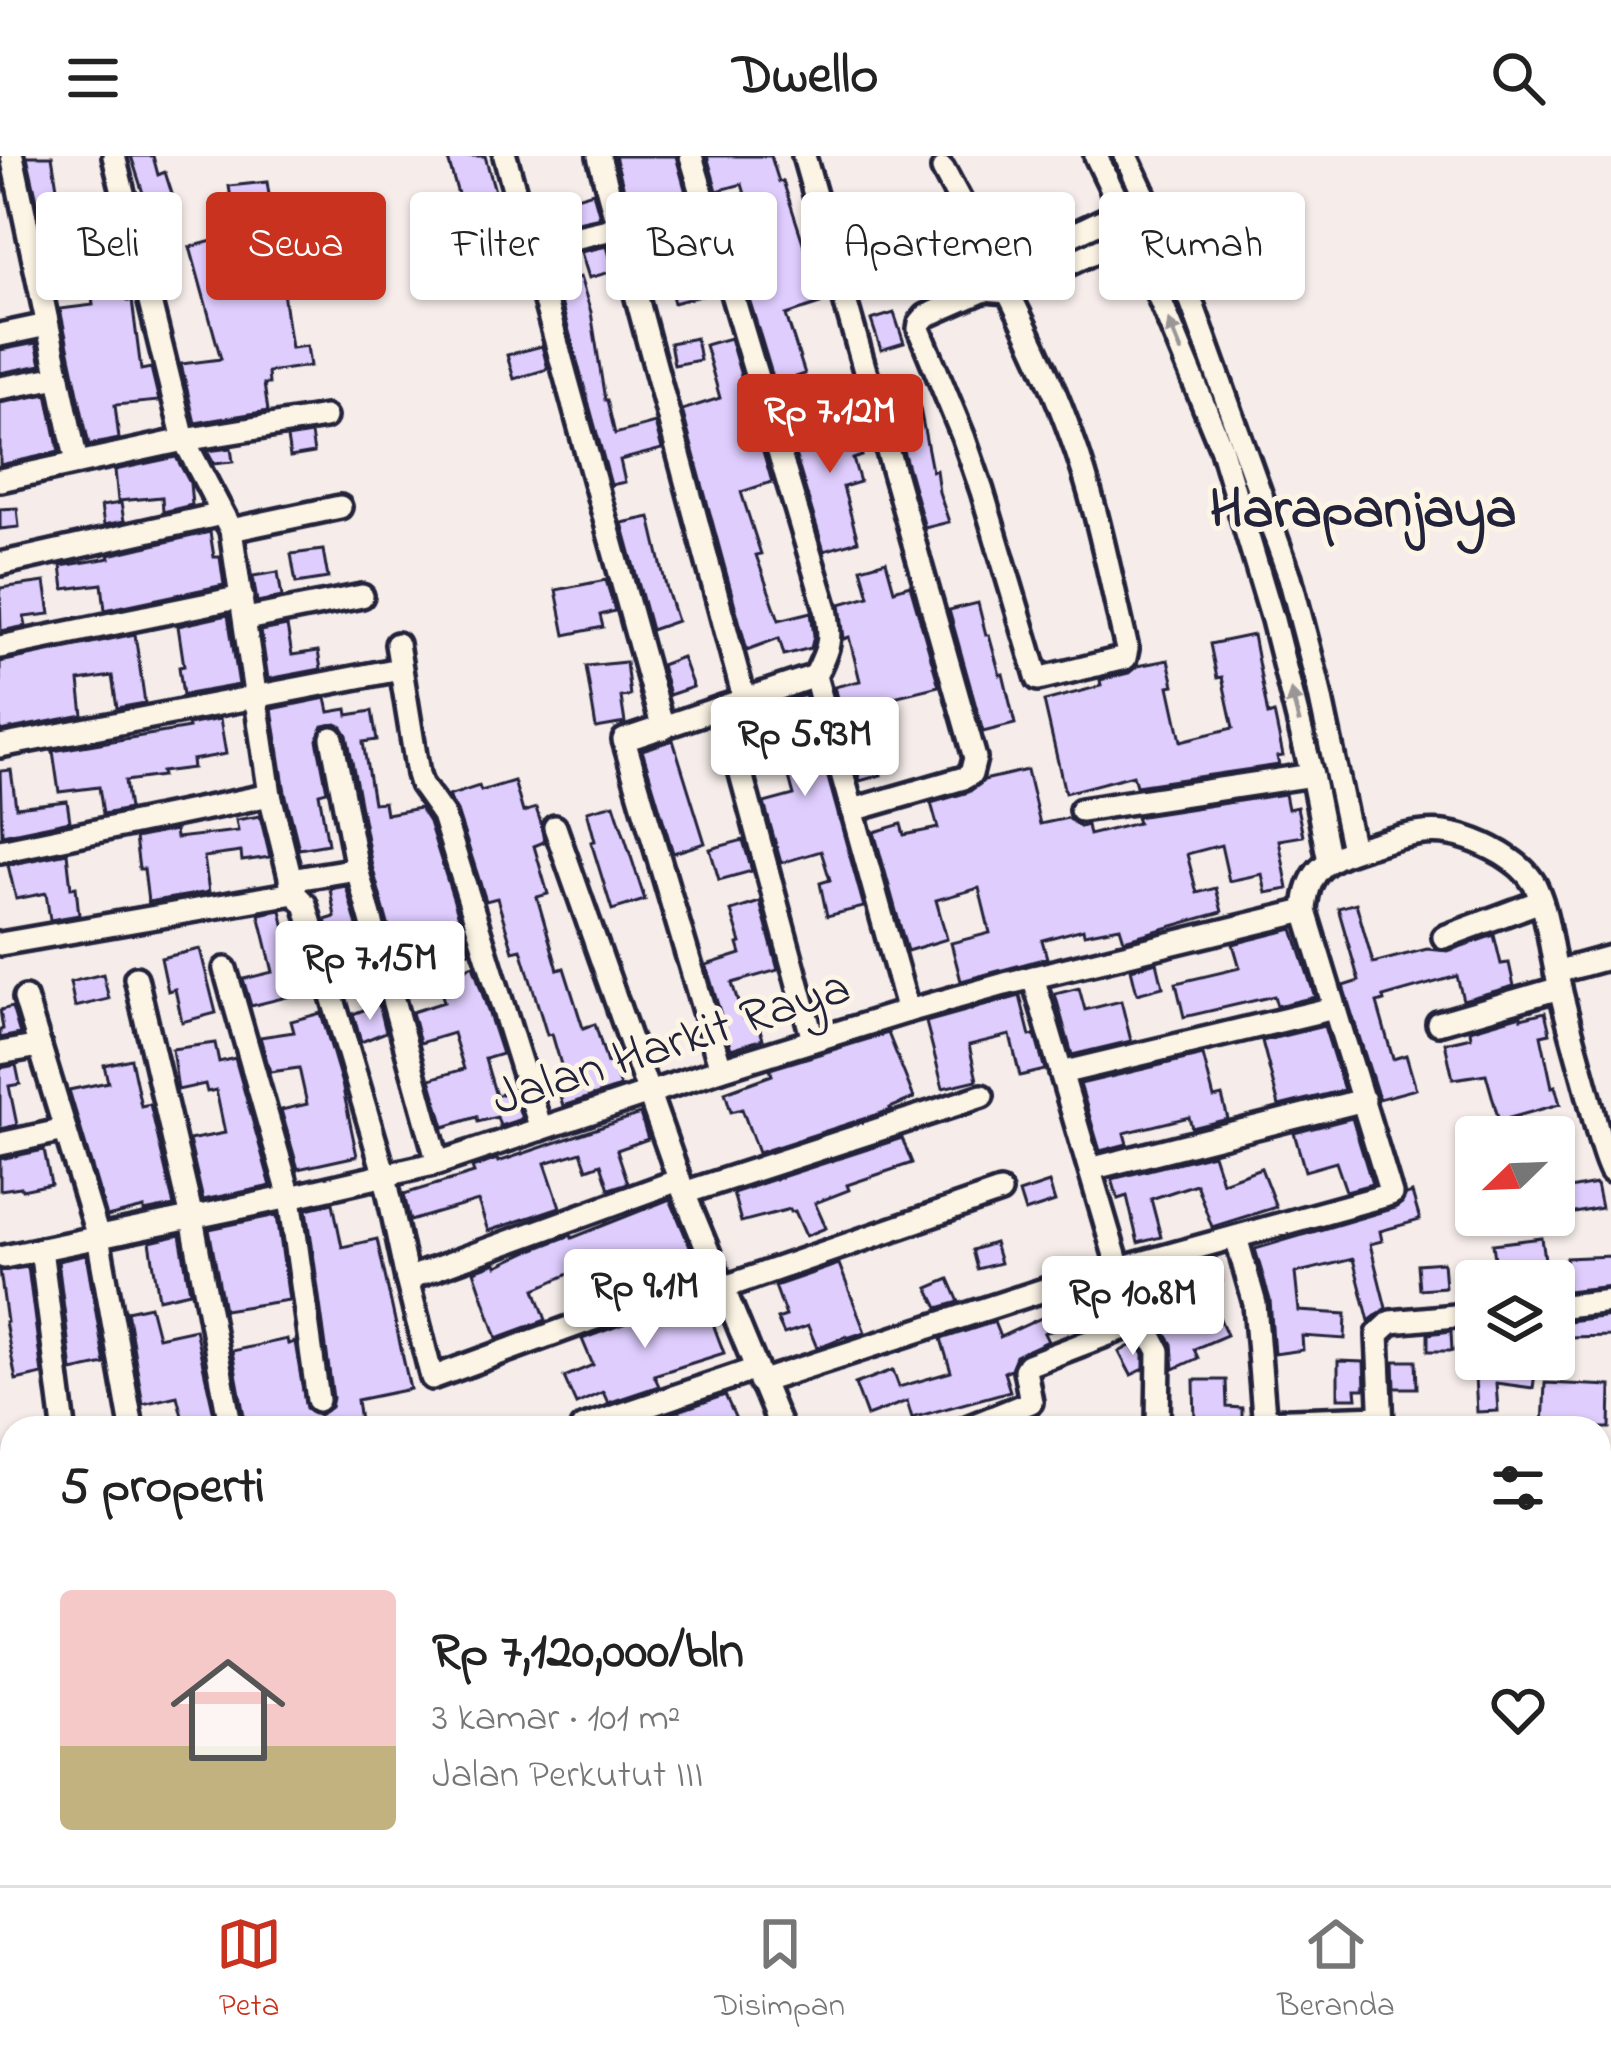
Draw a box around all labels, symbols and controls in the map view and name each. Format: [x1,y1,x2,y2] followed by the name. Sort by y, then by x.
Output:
[733,39,878,117] text: Dwello
[60,45,126,111] icon: menu
[1485,45,1551,111] icon: search
[36,192,182,300] chip: Beli
[206,192,386,300] chip: Sewa
[410,192,582,300] chip: Filter
[606,192,777,300] chip: Baru
[801,192,1075,300] chip: Apartemen
[1099,192,1305,300] chip: Rumah
[1165,317,1184,353] one-way arrow
[706,374,954,476] pin: Rp 7.12M
[764,384,896,441] text: Rp 7.12M
[1210,471,1516,554] district label: Harapanjaya
[1284,688,1303,725] one-way arrow
[681,697,929,799] pin: Rp 5.93M
[738,707,872,764] text: Rp 5.93M
[246,921,494,1023] pin: Rp 7.15M
[303,931,437,988] text: Rp 7.15M
[483,952,860,1138] street label: Jalan Harkit Raya
[1455,1116,1575,1236] north arrow
[1455,1116,1575,1380] map controls
[534,1249,756,1351] pin: Rp 9.1M
[1009,1256,1257,1358] pin: Rp 10.8M
[591,1259,699,1316] text: Rp 9.1M
[1455,1260,1575,1380] button: layers
[1069,1266,1197,1323] text: Rp 10.8M
[60,1451,265,1526] text: 5 properti
[1485,1455,1551,1521] icon: filters
[432,1616,744,1691] text: Rp 7,120,000/bln
[156,1638,300,1782] icon: home
[1485,1677,1551,1743] icon: heart
[432,1691,680,1748] text: 3 kamar · 101 m²
[432,1748,703,1805] text: Jalan Perkutut III
[216,1911,282,2031] tab: Peta
[714,1911,845,2031] tab: Disimpan
[1277,1911,1395,2031] tab: Beranda

